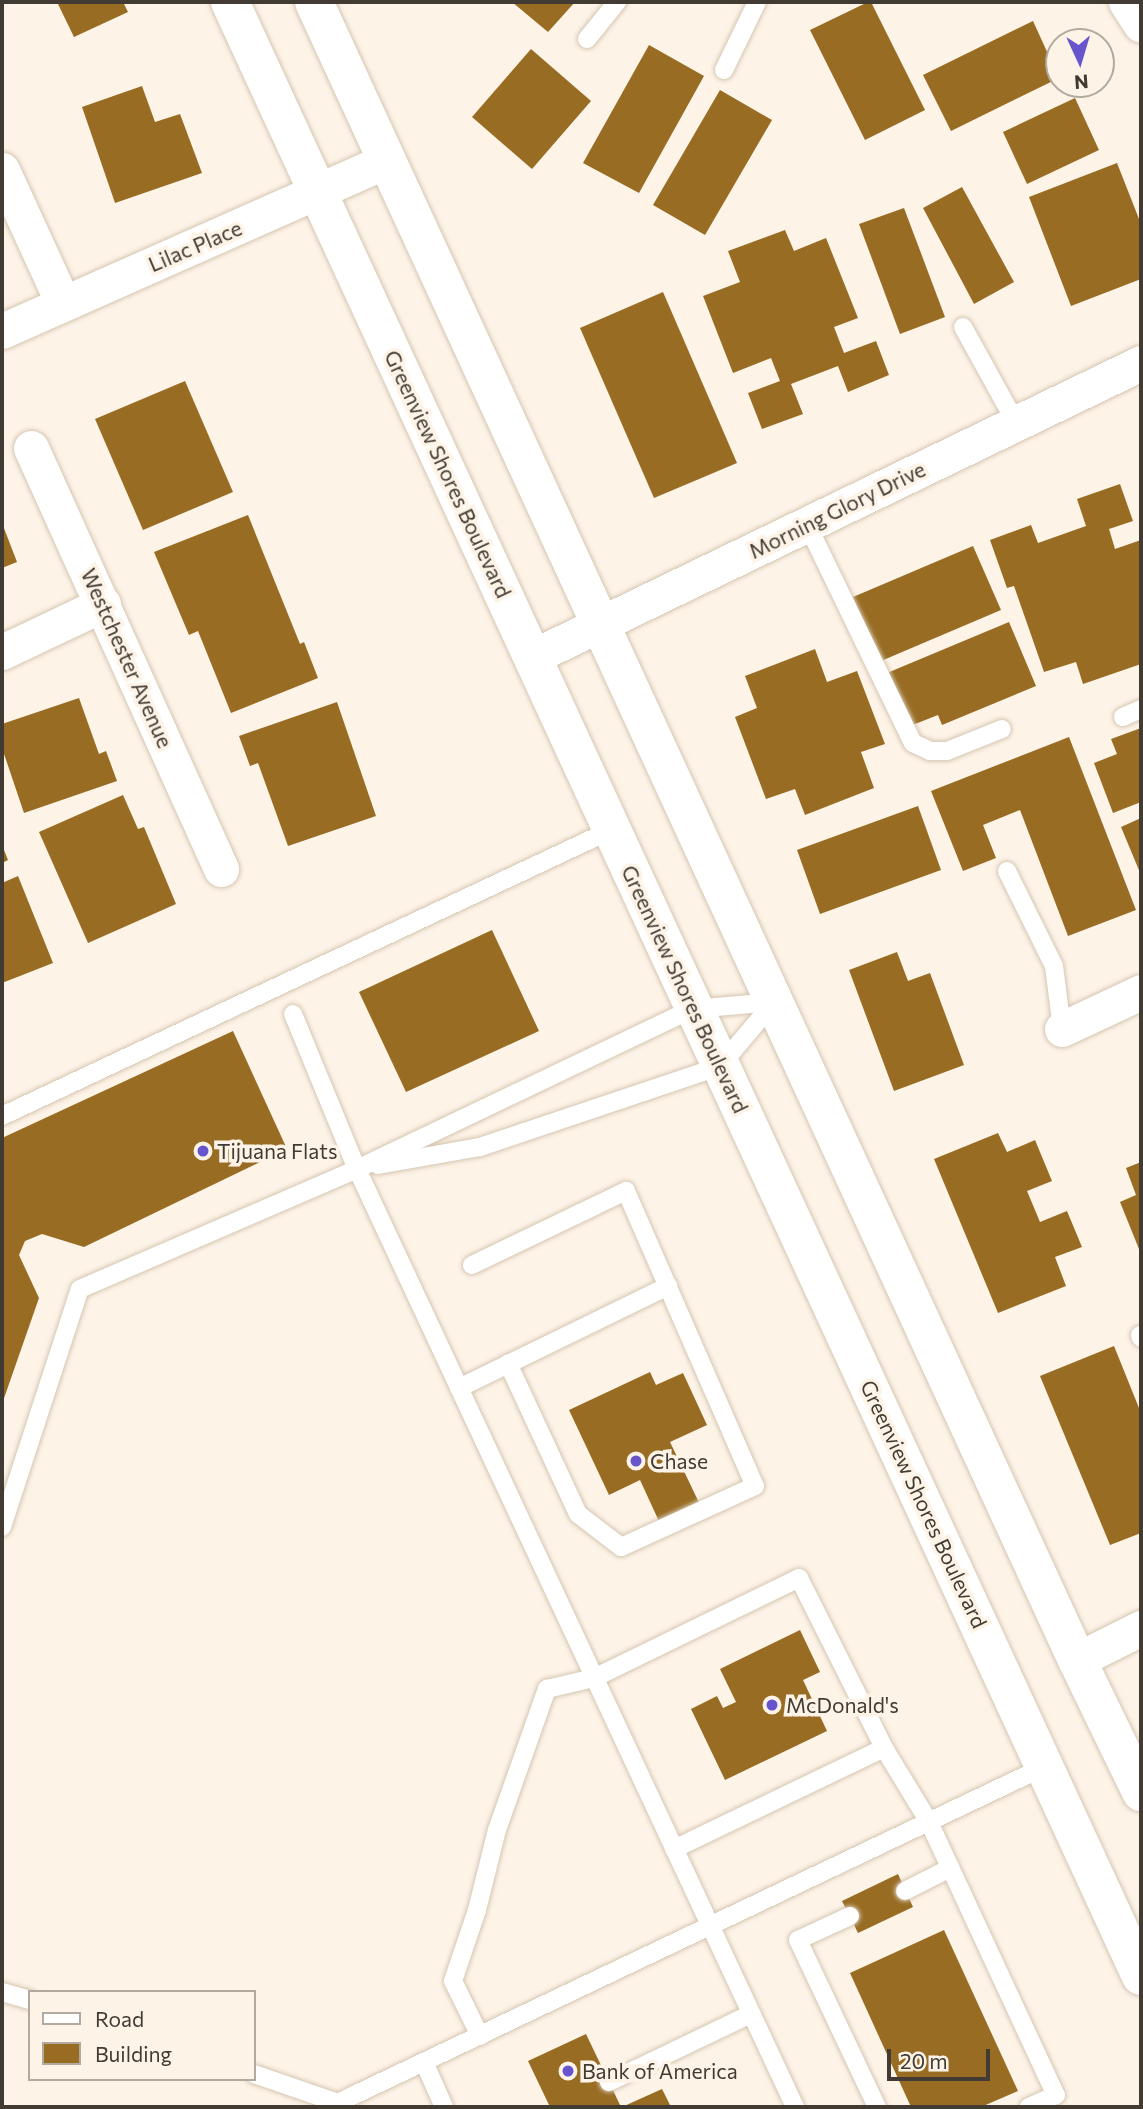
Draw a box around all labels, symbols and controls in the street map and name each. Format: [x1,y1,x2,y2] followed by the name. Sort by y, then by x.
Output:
[1045,28,1115,98] north arrow
[1073,70,1089,94] text: N
[144,215,246,277] street label: Lilac Place
[379,346,517,602] street label: Greenview Shores Boulevard
[745,456,929,564] street label: Morning Glory Drive
[76,564,178,752] street label: Westchester Avenue
[616,861,754,1117] street label: Greenview Shores Boulevard
[217,1138,337,1164] place label: Tijuana Flats
[195,1143,211,1159] marker: Tijuana Flats
[855,1376,993,1632] street label: Greenview Shores Boulevard
[650,1448,708,1474] place label: Chase
[628,1453,644,1469] marker: Chase
[786,1692,899,1718] place label: McDonald's
[764,1697,780,1713] marker: McDonald's
[28,1990,256,2081] legend
[95,2006,144,2031] text: Road
[891,2036,994,2080] scale bar
[95,2041,172,2066] text: Building
[900,2048,948,2073] text: 20 m
[582,2058,738,2084] place label: Bank of America
[560,2063,576,2079] marker: Bank of America

